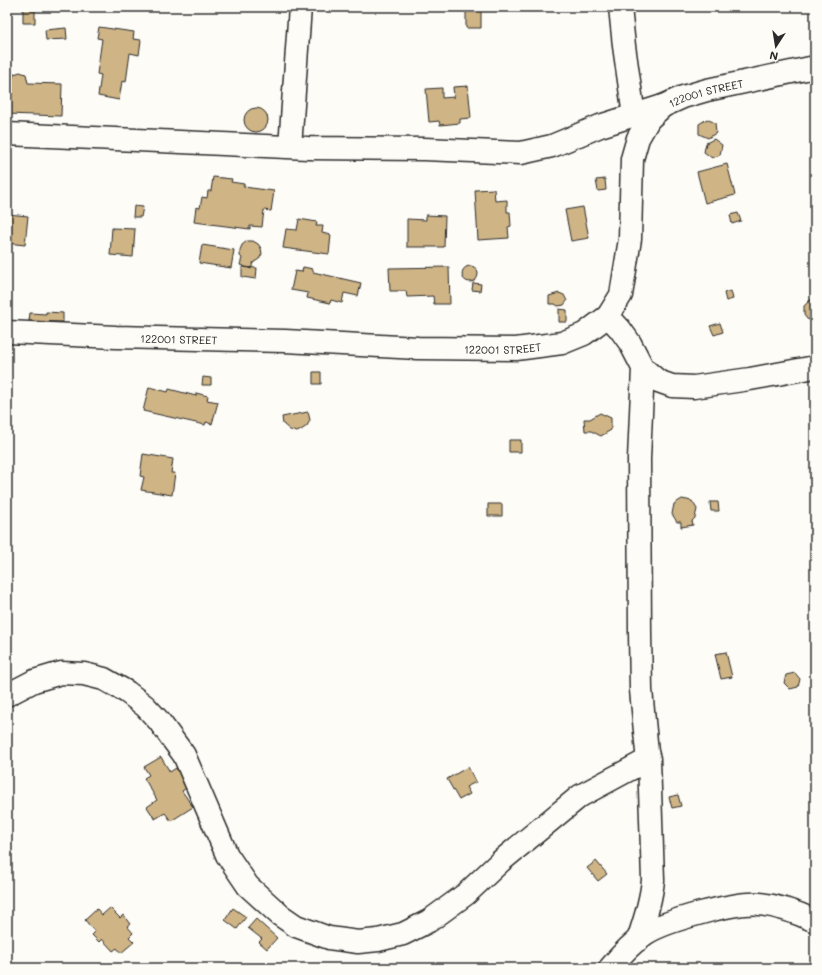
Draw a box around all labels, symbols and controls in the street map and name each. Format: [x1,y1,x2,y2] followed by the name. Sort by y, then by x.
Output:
[756,26,796,66] north arrow
[768,48,779,64] text: N
[666,75,745,110] street label: 122001 STREET
[140,330,218,347] street label: 122001 STREET
[464,338,542,356] street label: 122001 STREET

